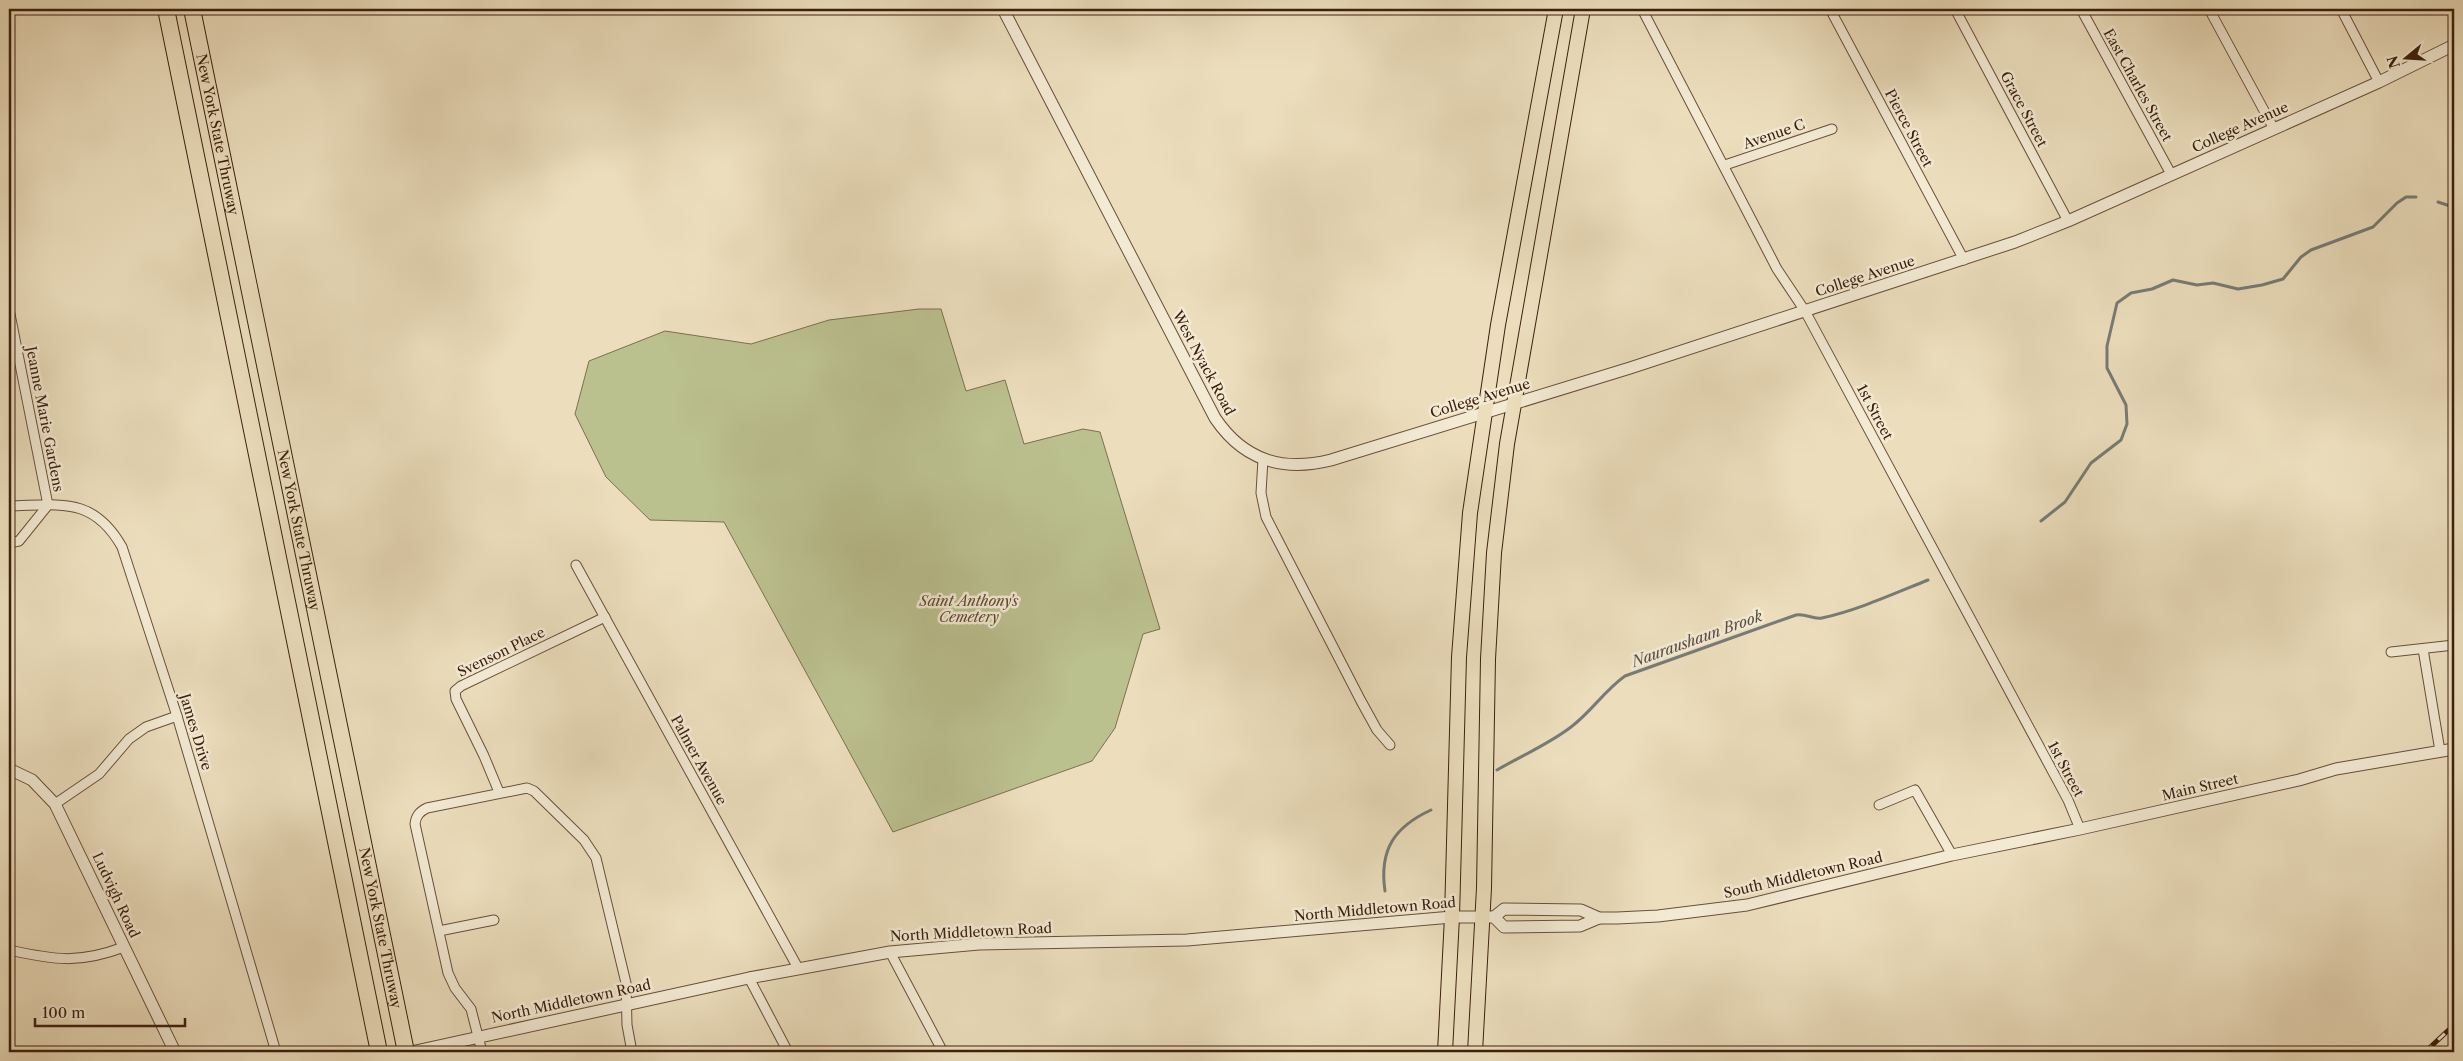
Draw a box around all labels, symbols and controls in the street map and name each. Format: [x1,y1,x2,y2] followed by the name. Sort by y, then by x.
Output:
[2100,26,2176,145] street label: East Charles Street
[2380,32,2430,82] north arrow
[192,52,243,217] street label: New York State Thruway
[2383,53,2404,71] text: N
[1997,68,2051,150] street label: Grace Street
[1881,86,1937,170] street label: Pierce Street
[2189,98,2291,156] street label: College Avenue
[1740,115,1807,153] street label: Avenue C
[1813,251,1917,301] street label: College Avenue
[1168,307,1239,419] street label: West Nyack Road
[22,343,68,493] street label: Jeanne Marie Gardens
[1428,374,1532,422] street label: College Avenue
[1853,381,1897,443] street label: 1st Street
[274,448,324,613] street label: New York State Thruway
[919,592,1019,626] park label: Saint Anthony's Cemetery
[1628,606,1765,671] water label: Nauraushaun Brook
[454,623,548,681] street label: Svenson Place
[175,690,216,773] street label: James Drive
[667,712,731,808] street label: Palmer Avenue
[2044,738,2088,800] street label: 1st Street
[2160,769,2240,805] street label: Main Street
[355,846,406,1010] street label: New York State Thruway
[1722,848,1885,902] street label: South Middletown Road
[88,849,144,941] street label: Ludvigh Road
[1293,893,1457,925] street label: North Middletown Road
[889,919,1053,945] street label: North Middletown Road
[490,975,653,1027] street label: North Middletown Road
[35,996,185,1028] scale bar
[42,1003,85,1022] text: 100 m

